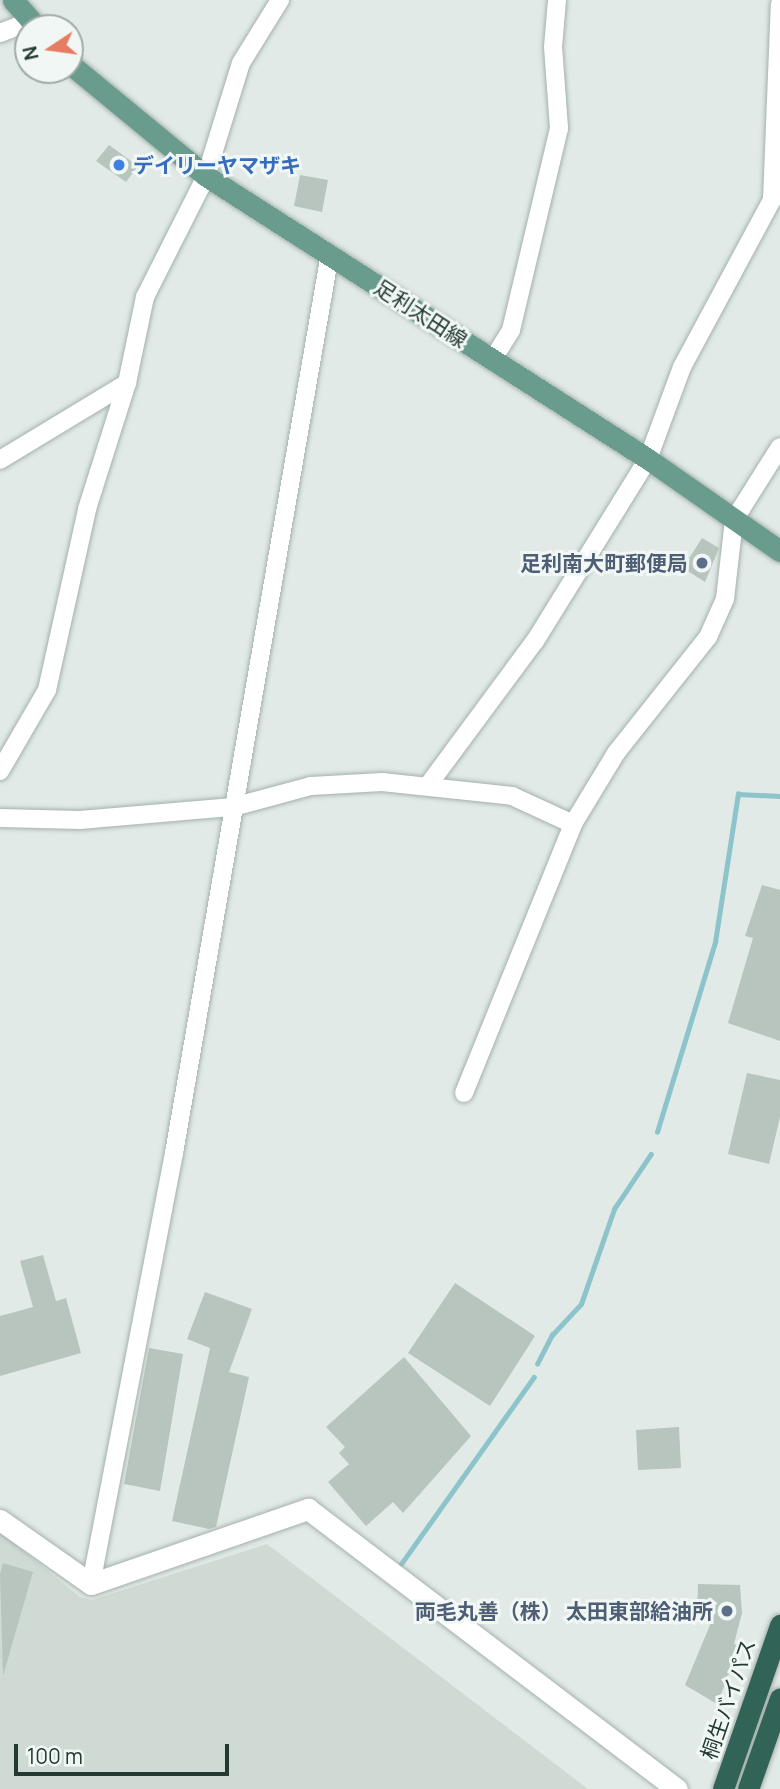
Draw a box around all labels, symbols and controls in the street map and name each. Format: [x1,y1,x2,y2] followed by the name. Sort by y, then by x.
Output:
[14,14,84,84] north arrow
[16,44,45,63] text: N
[133,152,301,178] place label: デイリーヤマザキ
[111,157,127,173] marker: デイリーヤマザキ
[370,274,472,352] street label: 足利太田線
[520,550,688,576] place label: 足利南大町郵便局
[694,555,710,571] marker: 足利南大町郵便局
[415,1598,713,1624] place label: 両毛丸善（株） 太田東部給油所
[719,1603,735,1619] marker: 両毛丸善（株） 太田東部給油所
[696,1635,760,1763] street label: 桐生バイパス
[18,1730,233,1774] scale bar
[27,1742,83,1770] text: 100 m

